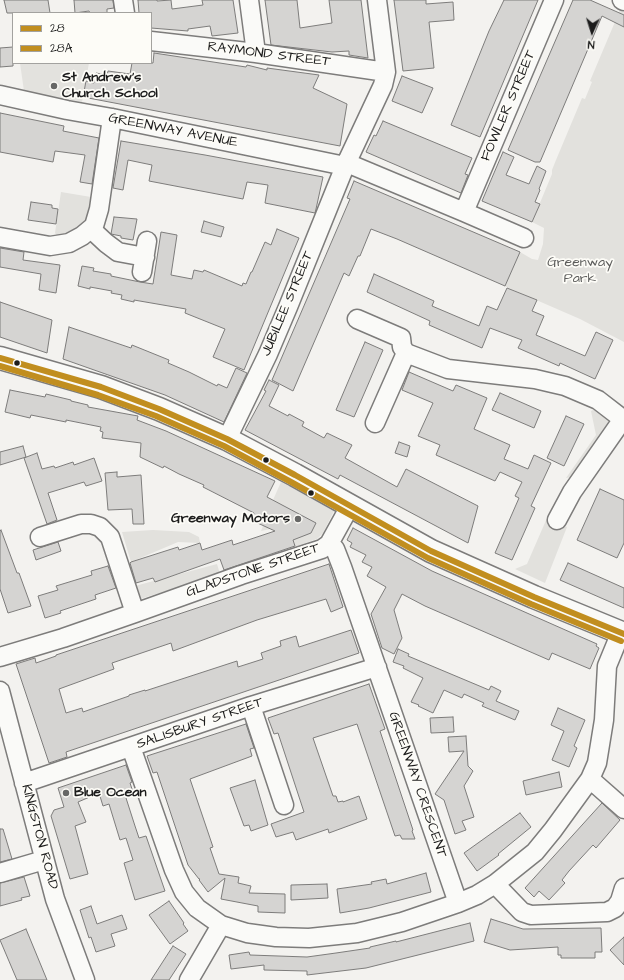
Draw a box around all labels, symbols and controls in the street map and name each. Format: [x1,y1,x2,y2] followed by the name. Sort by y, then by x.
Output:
[12,12,152,64] legend
[572,12,612,52] north arrow
[50,20,65,37] text: 28
[587,37,595,52] text: N
[207,39,331,71] street label: RAYMOND STREET
[50,40,72,57] text: 28A
[478,48,540,164] street label: FOWLER STREET
[62,70,158,102] place label: St Andrew's Church School
[49,81,59,91] marker: St Andrew's Church School
[107,110,239,152] street label: GREENWAY AVENUE
[258,249,318,359] street label: JUBILEE STREET
[547,255,613,288] park label: Greenway Park
[12,358,22,368] unlabelled marker
[261,455,271,465] unlabelled marker
[306,488,316,498] unlabelled marker
[171,511,290,527] place label: Greenway Motors
[293,514,303,524] marker: Greenway Motors
[184,540,322,602] street label: GLADSTONE STREET
[135,694,265,754] street label: SALISBURY STREET
[384,710,450,860] street label: GREENWAY CRESCENT
[17,783,61,891] street label: KINGSTON ROAD
[74,785,146,801] place label: Blue Ocean
[61,788,71,798] marker: Blue Ocean

